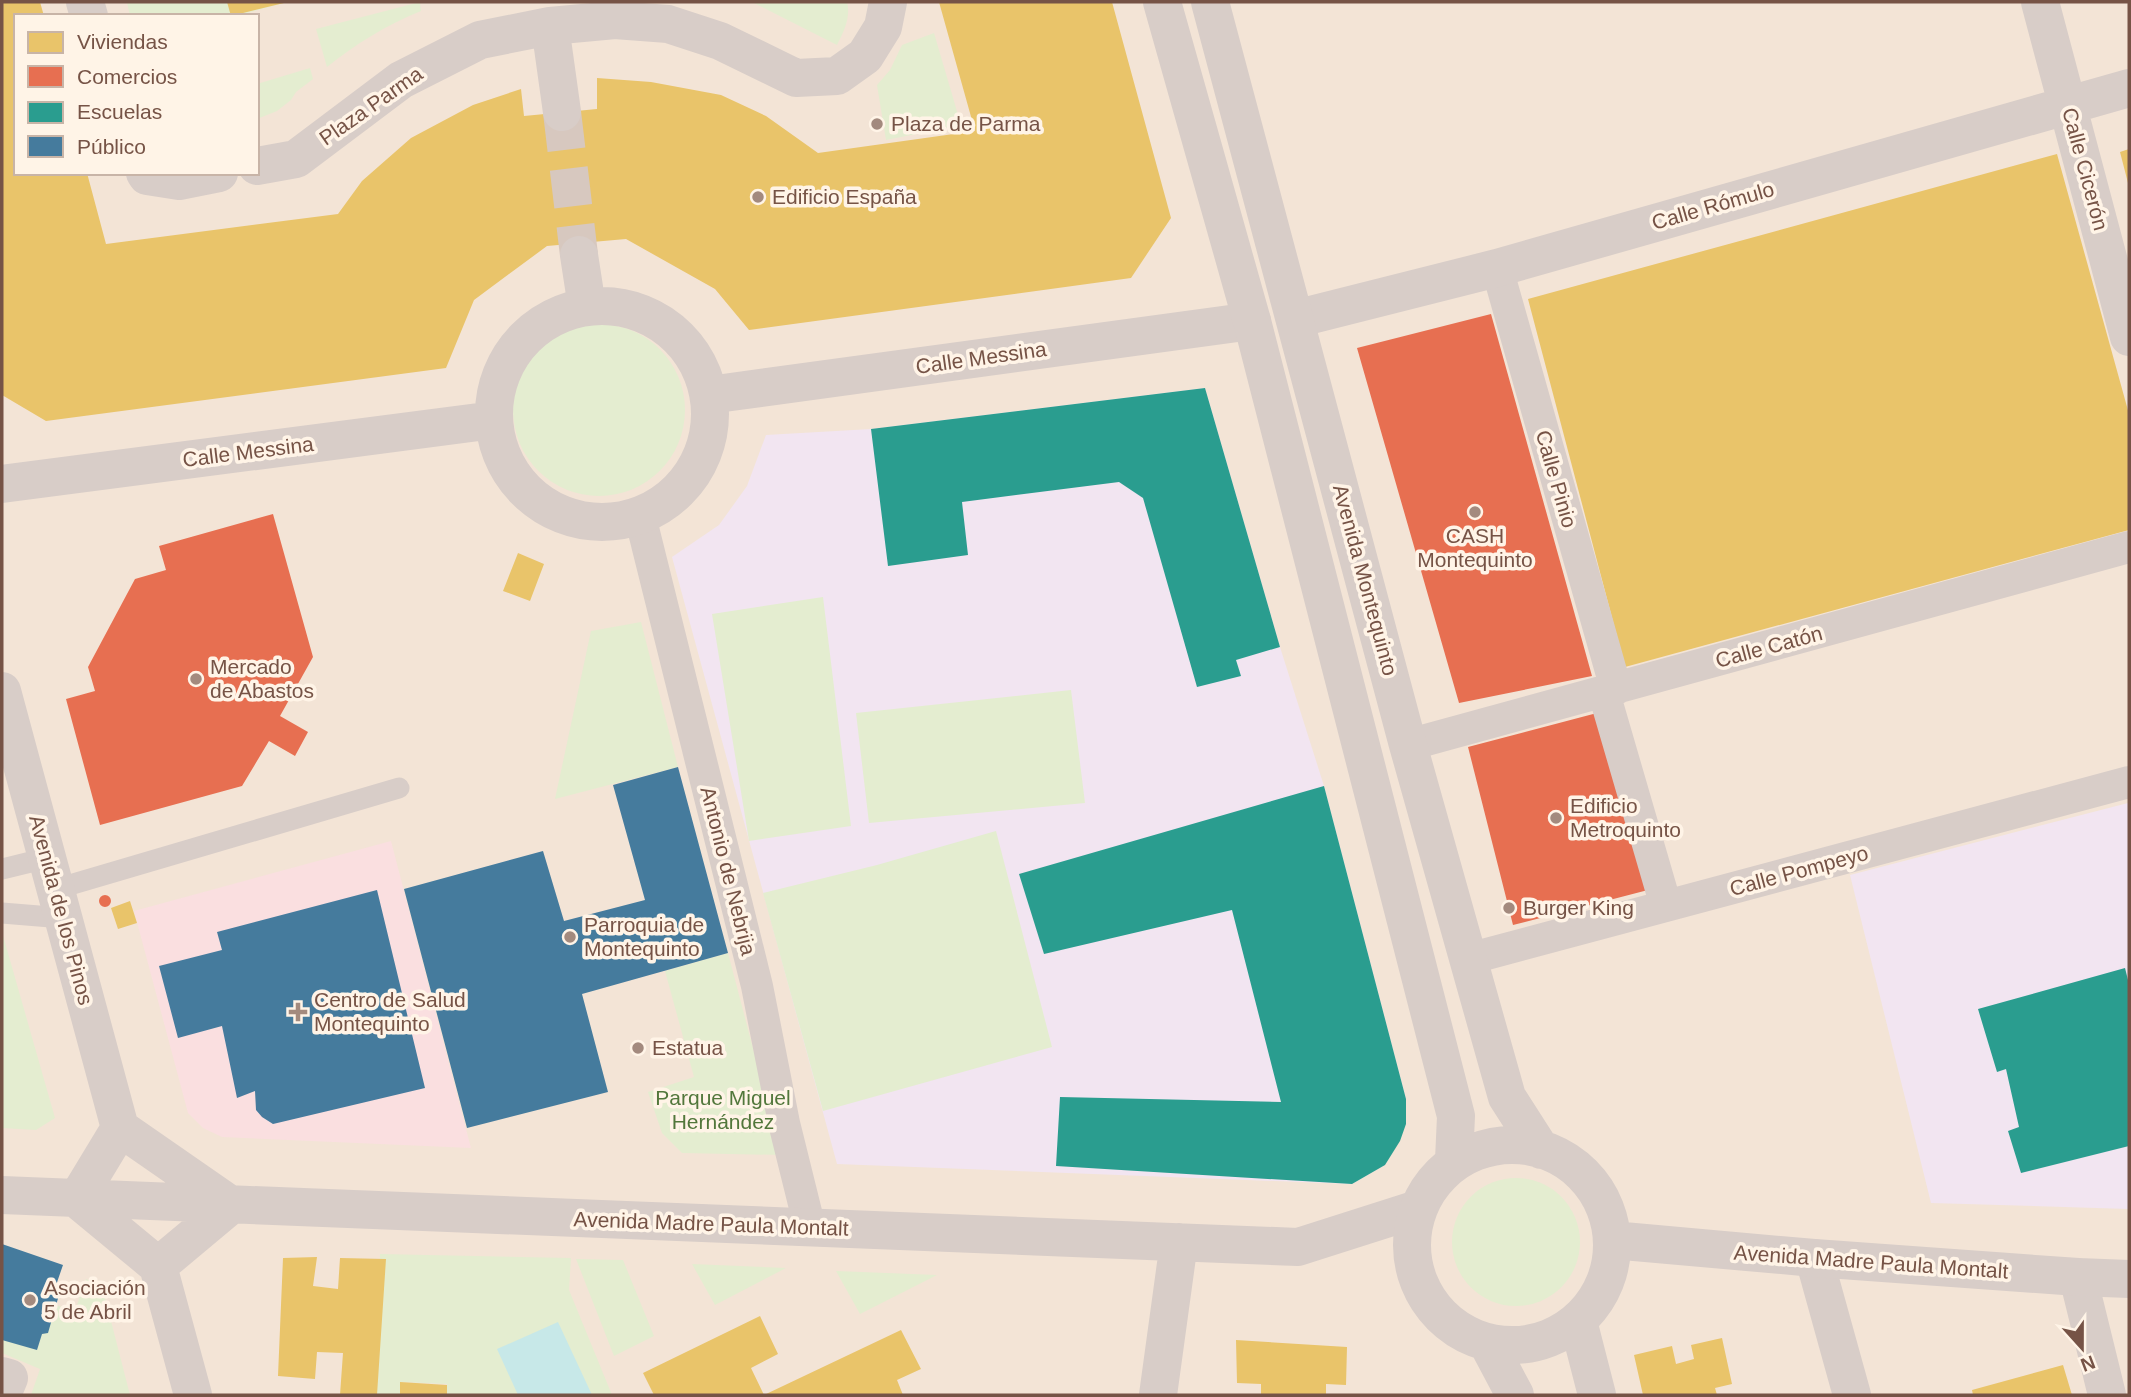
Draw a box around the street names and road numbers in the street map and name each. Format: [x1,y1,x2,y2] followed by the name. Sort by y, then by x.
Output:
[315,62,427,149] street label: Plaza Parma
[2058,105,2113,233] street label: Calle Cicerón
[1649,177,1777,234] street label: Calle Rómulo
[914,337,1048,378] street label: Calle Messina
[1532,427,1581,530] street label: Calle Pinio
[181,432,315,471] street label: Calle Messina
[1329,482,1402,678] street label: Avenida Montequinto
[1713,621,1825,672] street label: Calle Catón
[696,784,761,958] street label: Antonio de Nebrija
[25,812,98,1007] street label: Avenida de los Pinos
[1727,841,1871,900] street label: Calle Pompeyo
[573,1207,849,1240] street label: Avenida Madre Paula Montalt
[1733,1240,2009,1283] street label: Avenida Madre Paula Montalt

